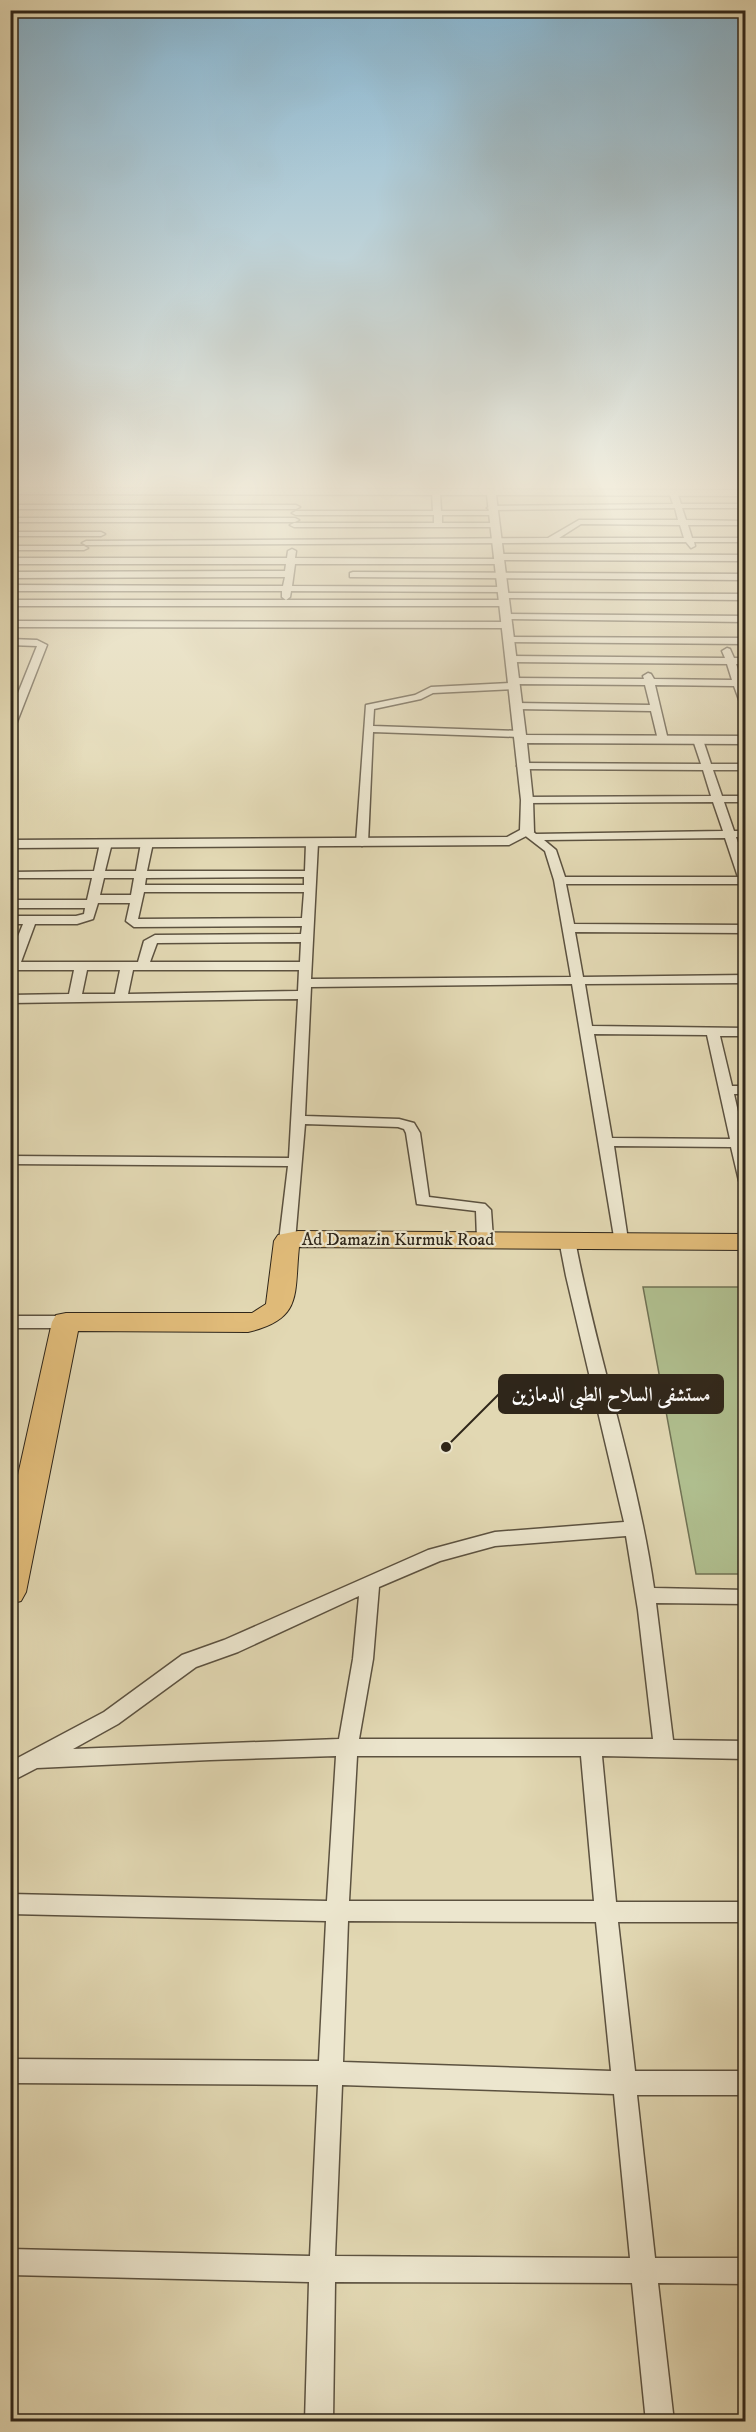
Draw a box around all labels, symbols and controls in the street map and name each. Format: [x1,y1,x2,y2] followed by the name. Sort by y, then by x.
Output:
[302,1229,494,1251] street label: Ad Damazin Kurmuk Road
[499,1375,723,1413] callout: مستشفى السلاح الطبى الدمازين
[511,1383,711,1413] text: مستشفى السلاح الطبى الدمازين

